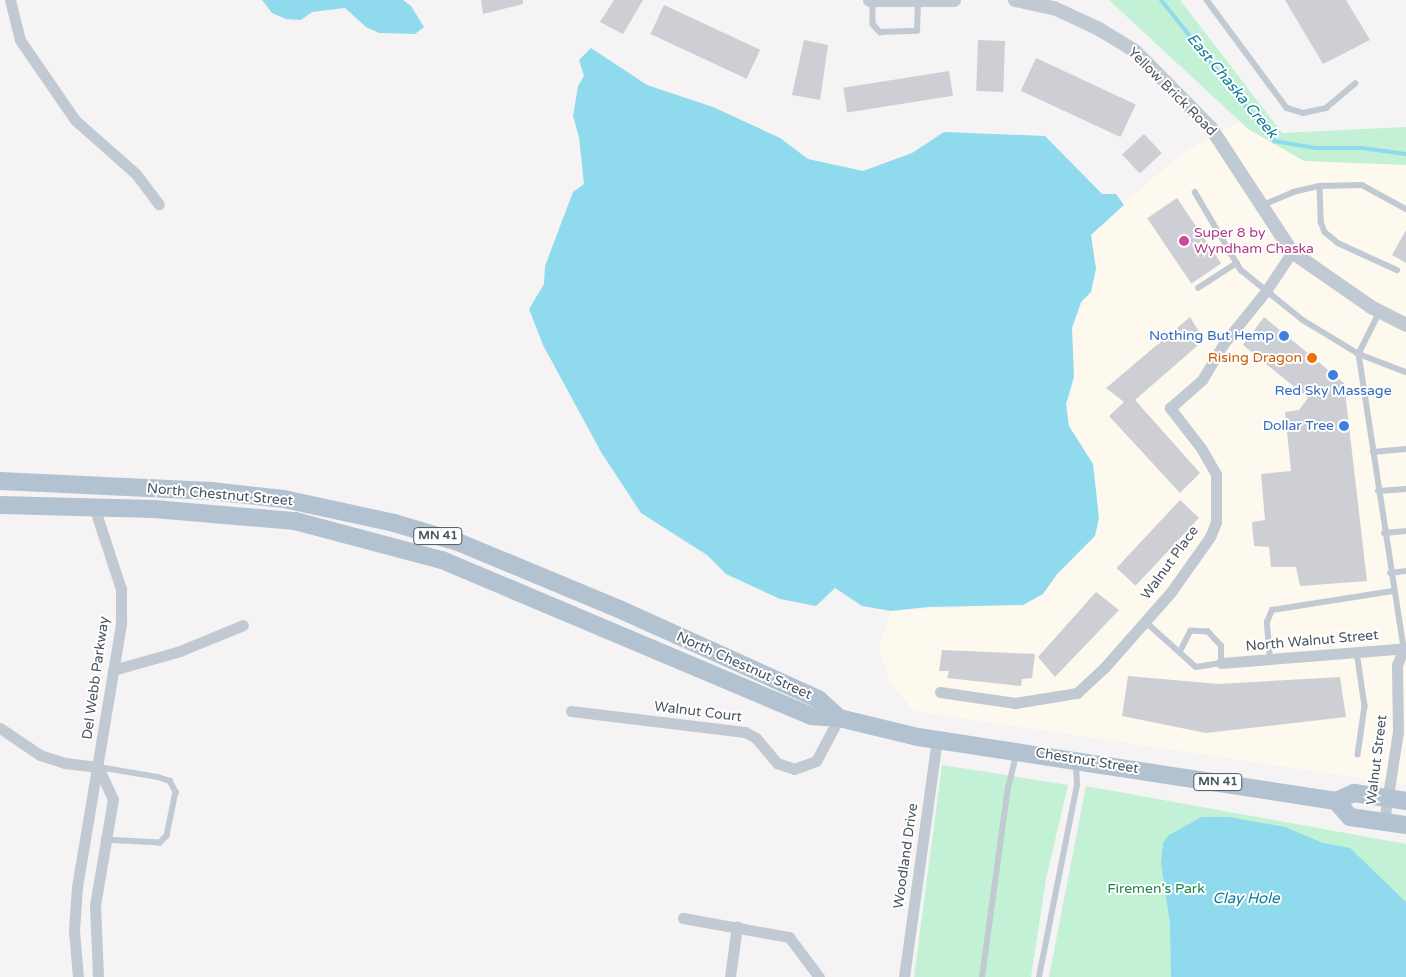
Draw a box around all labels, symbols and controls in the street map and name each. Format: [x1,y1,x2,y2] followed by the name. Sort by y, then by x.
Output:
[1183,30,1281,142] water label: East Chaska Creek
[1124,44,1220,140] street label: Yellow Brick Road
[1194,225,1314,258] place label: Super 8 by Wyndham Chaska
[1178,235,1190,247] marker: Super 8 by Wyndham Chaska
[1149,328,1274,344] place label: Nothing But Hemp
[1278,330,1290,342] marker: Nothing But Hemp
[1208,350,1302,366] place label: Rising Dragon
[1306,352,1318,364] marker: Rising Dragon
[1327,369,1339,381] marker: Red Sky Massage
[1274,383,1392,399] place label: Red Sky Massage
[1263,418,1334,434] place label: Dollar Tree
[1338,420,1350,432] marker: Dollar Tree
[146,480,294,510] street label: North Chestnut Street
[1138,523,1202,603] street label: Walnut Place
[413,526,463,546] road number: MN 41
[79,615,113,741] street label: Del Webb Parkway
[1245,627,1379,655] street label: North Walnut Street
[674,629,814,703] street label: North Chestnut Street
[653,698,743,726] street label: Walnut Court
[1363,714,1391,806] street label: Walnut Street
[1034,745,1140,777] street label: Chestnut Street
[1193,772,1243,792] road number: MN 41
[890,802,922,910] street label: Woodland Drive
[1107,881,1205,897] park label: Firemen's Park
[1213,890,1279,908] water label: Clay Hole

